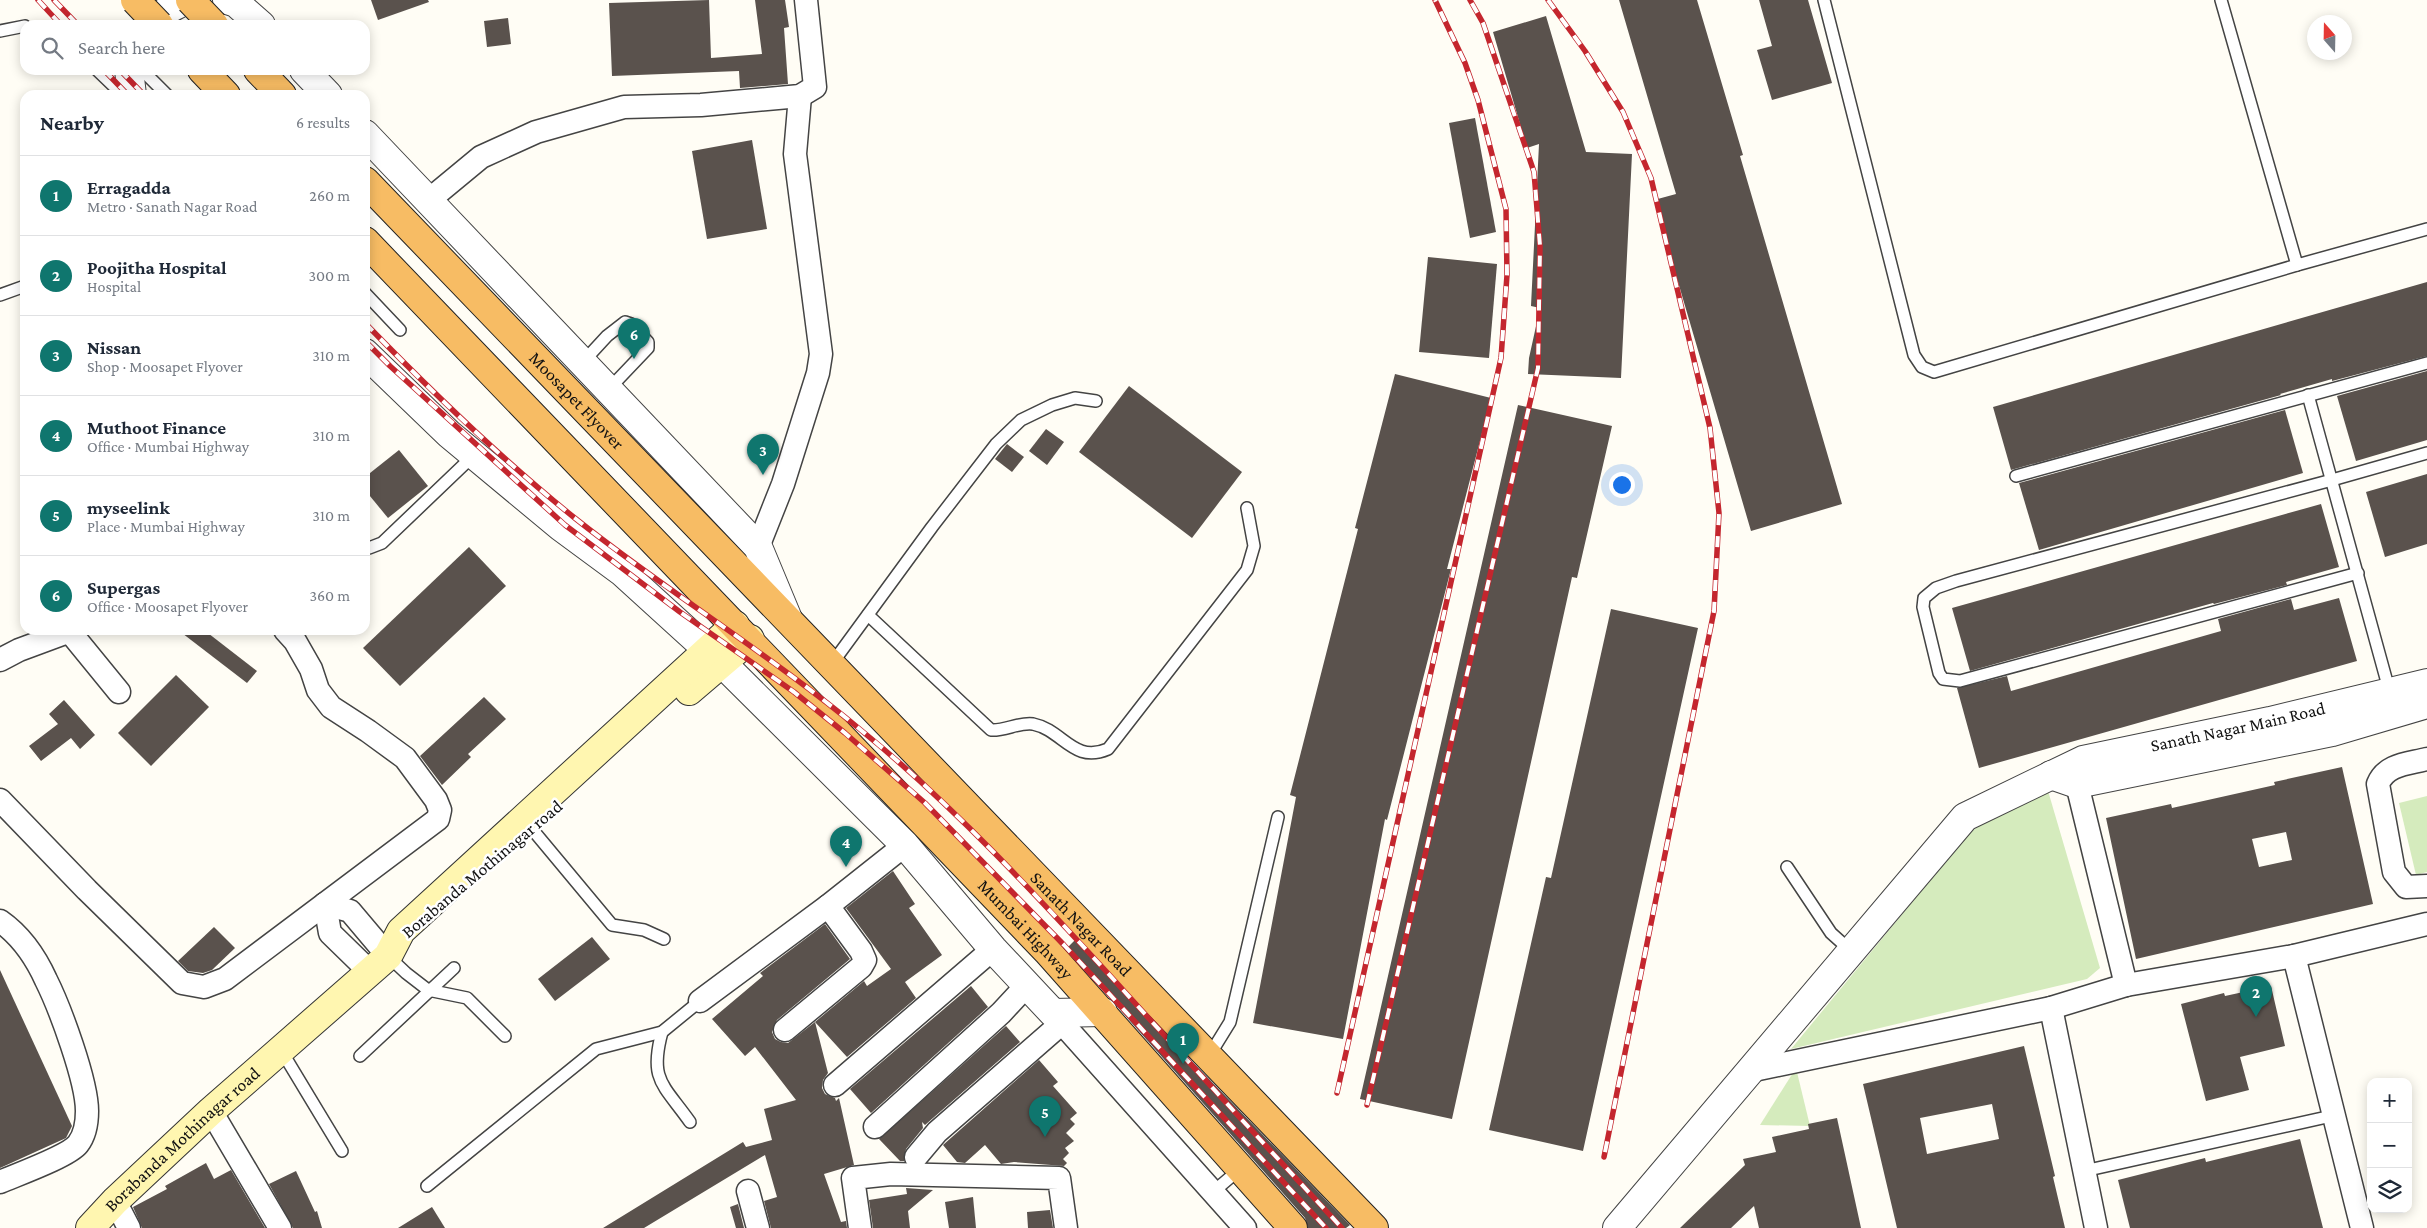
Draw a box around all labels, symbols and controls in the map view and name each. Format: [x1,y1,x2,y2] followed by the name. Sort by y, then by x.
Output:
[2307,15,2352,60] north arrow
[20,20,370,75] search box
[38,34,66,62] icon: search
[78,37,165,58] text: Search here
[40,111,104,135] text: Nearby
[296,114,350,131] text: 6 results
[87,177,171,198] text: Erragadda
[53,187,59,204] text: 1
[309,187,350,204] text: 260 m
[87,198,258,215] text: Metro · Sanath Nagar Road
[87,257,227,278] text: Poojitha Hospital
[52,267,60,284] text: 2
[308,267,350,284] text: 300 m
[87,278,141,295] text: Hospital
[618,318,650,359] pin: 6
[87,337,141,358] text: Nissan
[52,347,60,364] text: 3
[312,347,350,364] text: 310 m
[525,348,629,454] street label: Moosapet Flyover
[87,358,243,375] text: Shop · Moosapet Flyover
[87,417,226,438] text: Muthoot Finance
[52,427,60,444] text: 4
[312,427,350,444] text: 310 m
[747,434,779,475] pin: 3
[87,438,249,455] text: Office · Mumbai Highway
[1609,472,1635,498] your location
[87,497,170,518] text: myseelink
[52,507,60,524] text: 5
[312,507,350,524] text: 310 m
[87,518,245,535] text: Place · Mumbai Highway
[87,577,160,598] text: Supergas
[52,587,60,604] text: 6
[309,587,350,604] text: 360 m
[87,598,248,615] text: Office · Moosapet Flyover
[2149,698,2328,756] street label: Sanath Nagar Main Road
[398,796,567,942] street label: Borabanda Mothinagar road
[830,826,862,867] pin: 4
[1026,868,1136,981] street label: Sanath Nagar Road
[974,875,1078,984] street label: Mumbai Highway
[2240,976,2272,1017] pin: 2
[1167,1023,1199,1064] pin: 1
[101,1063,264,1216] street label: Borabanda Mothinagar road
[2367,1078,2412,1213] map controls
[2367,1078,2412,1123] button: +
[1029,1096,1061,1137] pin: 5
[2367,1123,2412,1168] button: −
[2367,1168,2412,1213] button: layers

